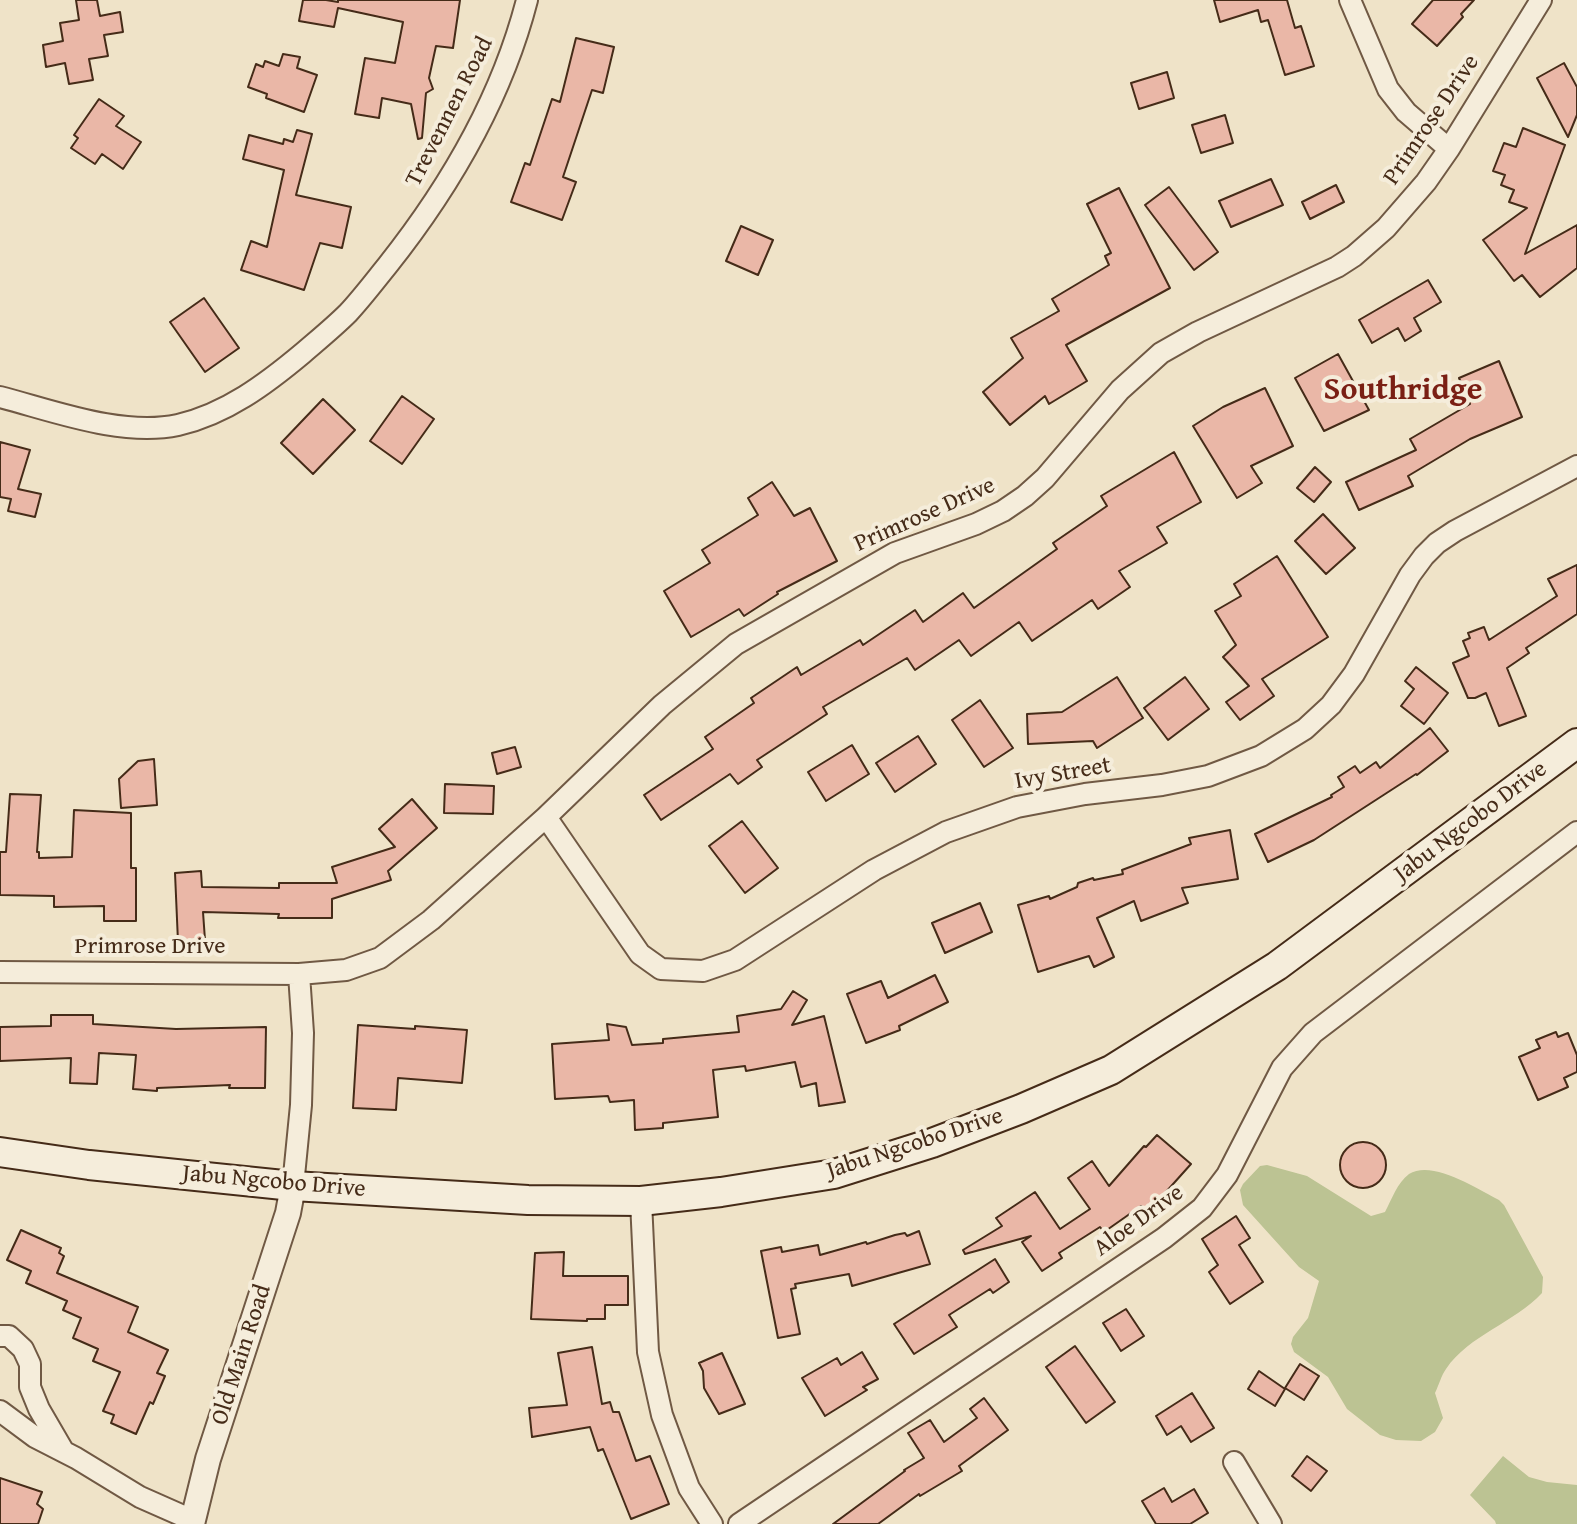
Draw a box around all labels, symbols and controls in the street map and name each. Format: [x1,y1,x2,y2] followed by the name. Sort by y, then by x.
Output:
[400,32,500,192] street label: Trevennen Road
[1378,49,1486,191] street label: Primrose Drive
[1324,372,1482,410] district label: Southridge
[850,471,1000,559] street label: Primrose Drive
[1013,751,1113,797] street label: Ivy Street
[1389,755,1553,889] street label: Jabu Ngcobo Drive
[75,933,225,961] street label: Primrose Drive
[823,1102,1007,1186] street label: Jabu Ngcobo Drive
[181,1160,367,1204] street label: Jabu Ngcobo Drive
[1088,1179,1190,1263] street label: Aloe Drive
[206,1281,278,1429] street label: Old Main Road

